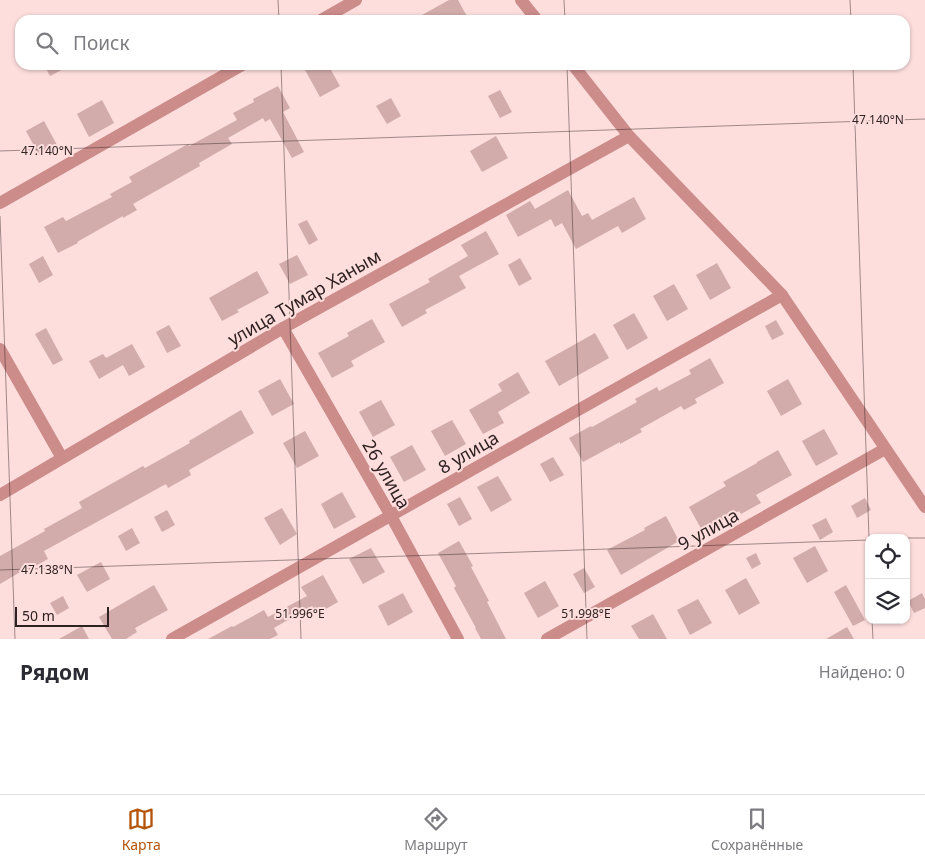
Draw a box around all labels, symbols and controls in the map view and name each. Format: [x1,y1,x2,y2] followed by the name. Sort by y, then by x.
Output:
[15,15,910,70] search box
[33,29,61,57] icon: search
[73,30,129,56] text: Поиск
[852,111,904,128] text: 47.140°N
[21,142,73,159] text: 47.140°N
[223,243,385,351] street label: улица Тумар Ханым
[433,425,503,479] street label: 8 улица
[358,435,416,513] street label: 26 улица
[673,503,743,555] street label: 9 улица
[865,534,910,624] map controls
[865,534,910,579] button: locate
[21,561,73,578] text: 47.138°N
[865,579,910,624] button: layers
[15,604,109,627] scale bar
[275,605,325,622] text: 51.996°E
[561,605,611,622] text: 51.998°E
[22,606,55,625] text: 50 m
[20,658,90,686] text: Рядом
[819,661,905,683] text: Найдено: 0
[122,805,161,854] tab: Карта
[404,805,467,854] tab: Маршрут
[711,805,803,854] tab: Сохранённые

